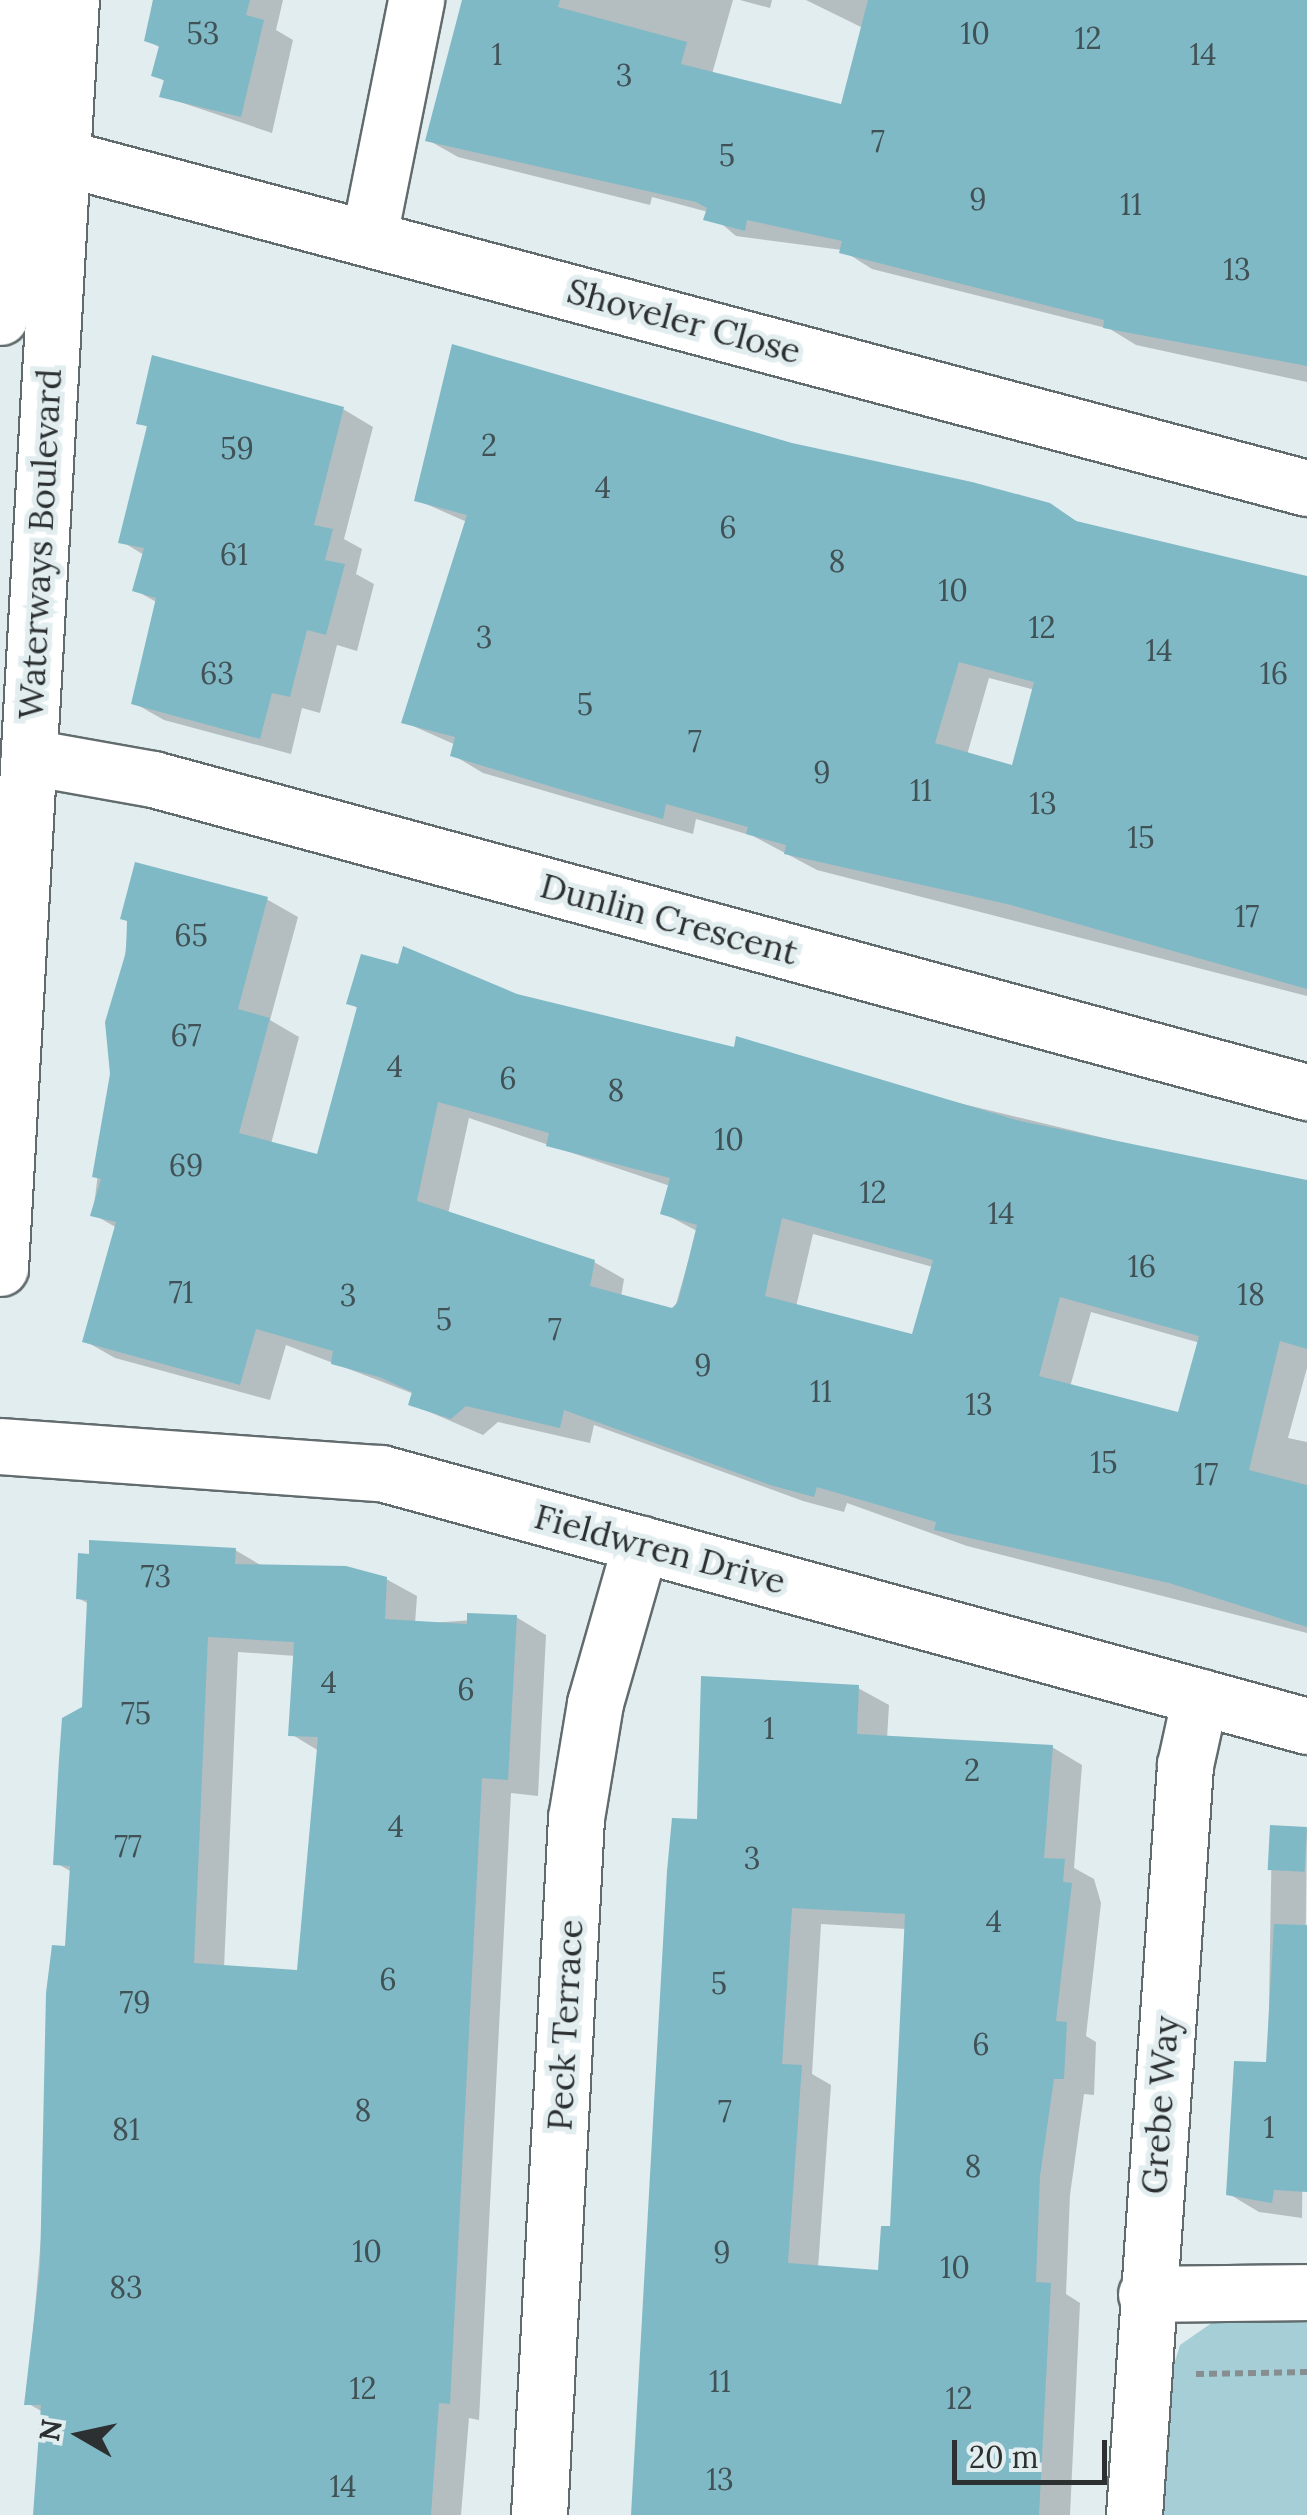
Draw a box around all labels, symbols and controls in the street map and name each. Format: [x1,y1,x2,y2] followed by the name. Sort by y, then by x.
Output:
[186,15,220,51] house number: 53
[960,15,990,51] house number: 10
[1074,20,1102,56] house number: 12
[492,36,502,72] house number: 1
[1189,36,1217,72] house number: 14
[616,57,632,93] house number: 3
[871,123,885,159] house number: 7
[719,137,735,173] house number: 5
[969,181,987,217] house number: 9
[1120,186,1142,222] house number: 11
[1223,251,1251,287] house number: 13
[563,270,805,372] street label: Shoveler Close
[10,368,70,720] street label: Waterways Boulevard
[481,427,497,463] house number: 2
[220,430,254,466] house number: 59
[595,469,611,505] house number: 4
[719,509,737,545] house number: 6
[220,536,248,572] house number: 61
[829,543,845,579] house number: 8
[938,572,968,608] house number: 10
[1028,609,1056,645] house number: 12
[476,619,492,655] house number: 3
[1145,632,1173,668] house number: 14
[200,655,234,691] house number: 63
[1260,655,1288,691] house number: 16
[577,686,593,722] house number: 5
[688,723,702,759] house number: 7
[813,754,831,790] house number: 9
[910,772,932,808] house number: 11
[1029,785,1057,821] house number: 13
[1127,819,1155,855] house number: 15
[536,864,802,974] street label: Dunlin Crescent
[1235,898,1259,934] house number: 17
[174,917,208,953] house number: 65
[171,1017,201,1053] house number: 67
[387,1048,403,1084] house number: 4
[499,1060,517,1096] house number: 6
[608,1072,624,1108] house number: 8
[714,1121,744,1157] house number: 10
[169,1147,203,1183] house number: 69
[859,1174,887,1210] house number: 12
[987,1195,1015,1231] house number: 14
[1128,1248,1156,1284] house number: 16
[169,1274,193,1310] house number: 71
[1237,1276,1265,1312] house number: 18
[340,1277,356,1313] house number: 3
[436,1301,452,1337] house number: 5
[548,1311,562,1347] house number: 7
[694,1347,712,1383] house number: 9
[810,1373,832,1409] house number: 11
[965,1386,993,1422] house number: 13
[1090,1444,1118,1480] house number: 15
[1194,1456,1218,1492] house number: 17
[530,1495,790,1603] street label: Fieldwren Drive
[141,1558,171,1594] house number: 73
[321,1664,337,1700] house number: 4
[457,1671,475,1707] house number: 6
[121,1695,151,1731] house number: 75
[764,1710,774,1746] house number: 1
[964,1752,980,1788] house number: 2
[388,1808,404,1844] house number: 4
[114,1828,142,1864] house number: 77
[744,1840,760,1876] house number: 3
[986,1903,1002,1939] house number: 4
[538,1918,592,2132] street label: Peck Terrace
[379,1961,397,1997] house number: 6
[711,1965,727,2001] house number: 5
[119,1984,151,2020] house number: 79
[1133,2014,1187,2196] street label: Grebe Way
[972,2026,990,2062] house number: 6
[355,2092,371,2128] house number: 8
[718,2093,732,2129] house number: 7
[1264,2109,1274,2145] house number: 1
[112,2111,140,2147] house number: 81
[965,2148,981,2184] house number: 8
[352,2233,382,2269] house number: 10
[713,2234,731,2270] house number: 9
[940,2249,970,2285] house number: 10
[109,2269,143,2305] house number: 83
[709,2363,731,2399] house number: 11
[349,2370,377,2406] house number: 12
[945,2380,973,2416] house number: 12
[30,2385,130,2485] north arrow
[31,2417,70,2444] text: N
[957,2420,1112,2482] scale bar
[969,2438,1038,2476] text: 20 m
[706,2461,734,2497] house number: 13
[329,2468,357,2504] house number: 14

